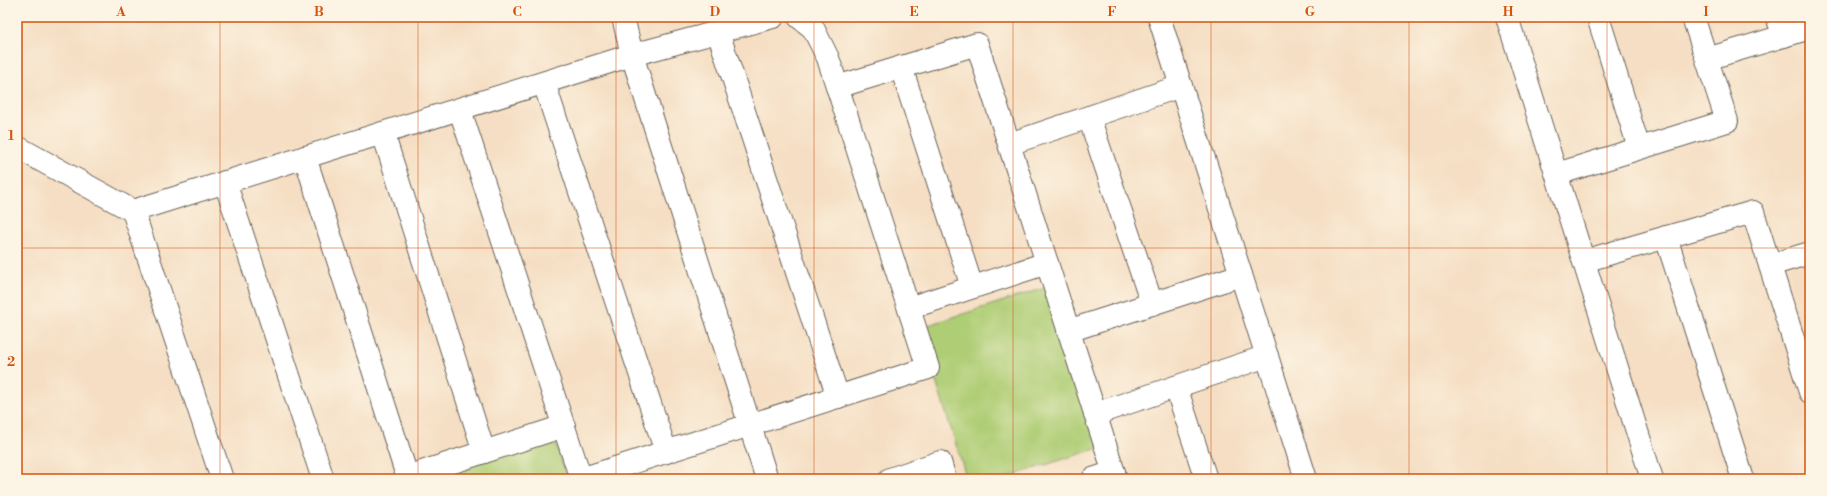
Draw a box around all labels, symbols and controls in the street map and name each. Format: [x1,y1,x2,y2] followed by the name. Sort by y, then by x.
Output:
[115,4,126,20] text: A
[314,4,324,20] text: B
[512,4,522,20] text: C
[710,4,720,20] text: D
[909,4,919,20] text: E
[1107,4,1117,20] text: F
[1305,4,1316,20] text: G
[1503,4,1514,20] text: H
[1703,4,1709,20] text: I
[8,128,15,144] text: 1
[7,354,15,370] text: 2

